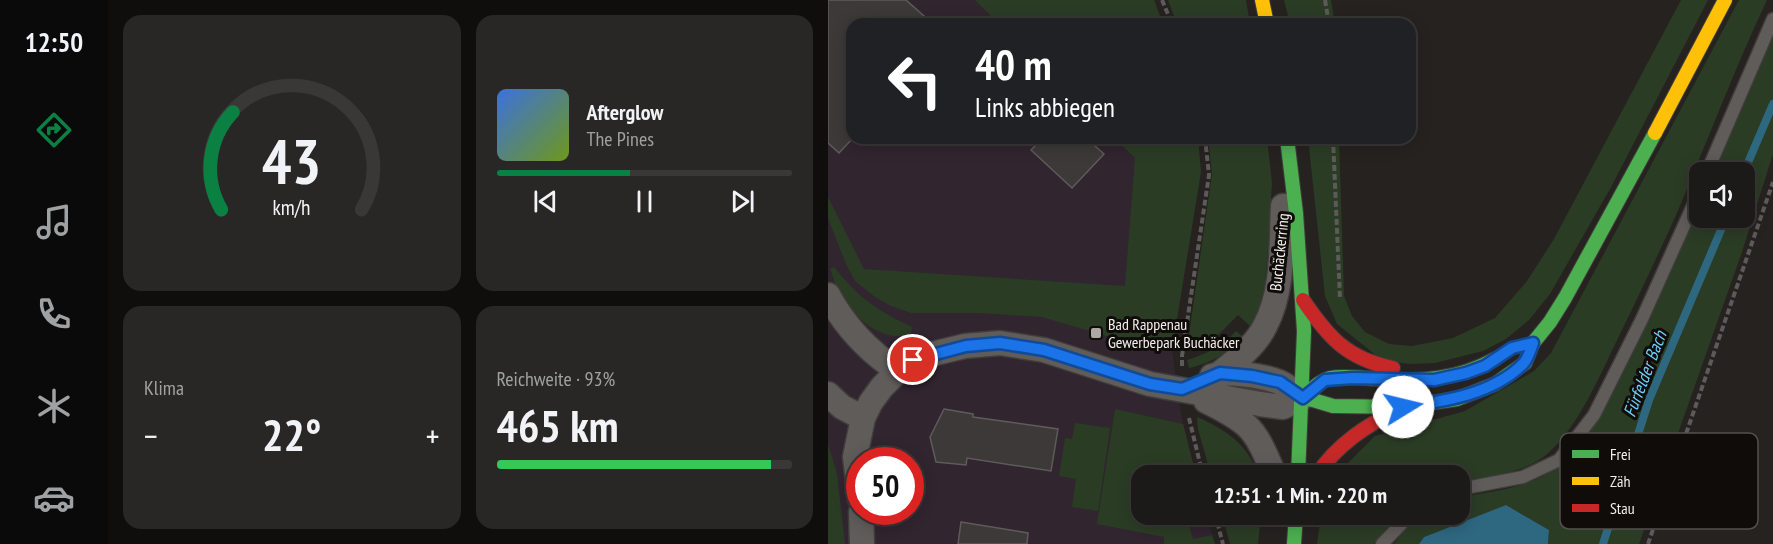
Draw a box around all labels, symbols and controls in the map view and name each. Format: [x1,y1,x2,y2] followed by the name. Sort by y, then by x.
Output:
[25,25,83,59] text: 12:50
[975,37,1052,92] text: 40 m
[876,42,954,120] icon: left
[975,90,1115,124] text: Links abbiegen
[587,98,663,126] text: Afterglow
[33,109,75,151] icon: directions
[262,120,322,201] text: 43
[587,126,654,152] text: The Pines
[1689,162,1755,228] map controls
[1689,162,1755,228] button: sound
[529,185,562,218] icon: previous
[628,185,661,218] icon: pause
[726,185,759,218] icon: next
[273,194,311,222] text: km/h
[33,201,75,243] icon: music
[1265,212,1293,292] street label: Buchäckerring
[33,293,75,335] icon: phone
[1108,314,1240,352] place label: Bad Rappenau Gewerbepark Buchäcker
[1089,326,1103,340] marker: Bad Rappenau Gewerbepark Buchäcker
[1618,327,1672,420] water label: Fürfelder Bach
[887,334,938,385] pin
[896,343,929,376] icon: arrive
[497,366,615,392] text: Reichweite · 93%
[144,375,184,401] text: Klima
[1371,375,1435,439] position arrow
[33,385,75,427] icon: climate
[497,396,619,454] text: 465 km
[262,405,321,463] text: 22°
[144,414,158,457] text: −
[426,414,440,457] text: +
[1560,433,1758,529] legend
[1610,444,1631,464] text: Frei
[846,447,924,525] speed limit sign: 50
[1610,471,1630,491] text: Zäh
[33,477,75,519] icon: car
[1214,481,1387,509] text: 12:51 · 1 Min. · 220 m
[1610,498,1635,518] text: Stau

